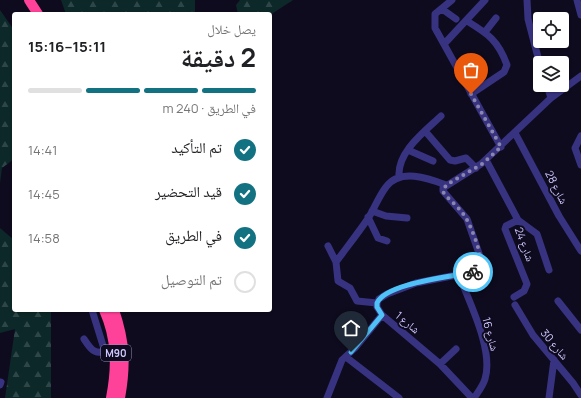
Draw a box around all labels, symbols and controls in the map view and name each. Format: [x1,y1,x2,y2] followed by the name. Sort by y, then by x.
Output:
[533,12,569,92] map controls
[533,12,569,48] button: locate
[207,20,256,38] text: يصل خلال
[28,36,106,57] text: 15:11–15:16
[181,39,256,75] text: 2 دقيقة
[454,53,488,94] pin
[533,56,569,92] button: layers
[460,59,482,81] icon: bag
[162,99,256,117] text: في الطريق · 240 m
[171,137,222,158] text: تم التأكيد
[234,139,256,161] icon: check
[28,141,57,159] text: 14:41
[542,168,572,206] street label: شارع 28
[155,181,222,202] text: قيد التحضير
[234,183,256,205] icon: check
[28,185,60,203] text: 14:45
[165,225,222,246] text: في الطريق
[512,225,538,263] street label: شارع 24
[234,227,256,249] icon: check
[28,229,60,247] text: 14:58
[453,252,493,292] courier
[462,261,484,283] icon: bike
[161,269,222,290] text: تم التوصيل
[393,307,423,337] street label: شارع 1
[334,311,368,352] pin
[479,316,503,352] street label: شارع 16
[340,317,362,339] icon: home
[538,325,572,363] street label: شارع 30
[101,345,131,361] road number: M90

